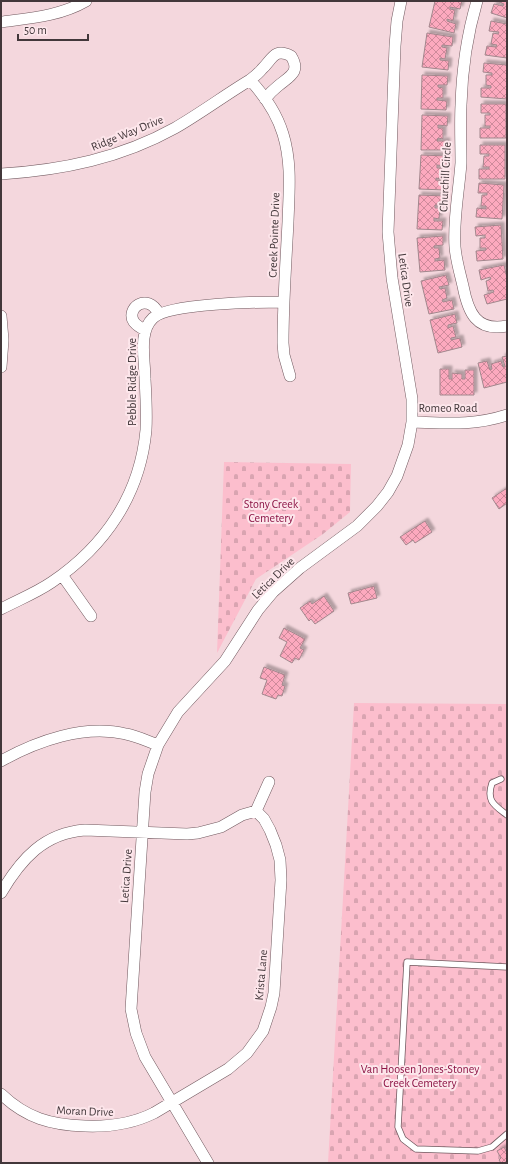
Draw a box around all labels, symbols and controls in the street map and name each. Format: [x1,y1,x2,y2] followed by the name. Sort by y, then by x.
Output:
[18,16,88,42] scale bar
[24,24,47,36] text: 50 m
[89,113,165,154] street label: Ridge Way Drive
[437,142,453,212] street label: Churchill Circle
[267,192,281,278] street label: Creek Pointe Drive
[396,252,416,308] street label: Letica Drive
[126,338,138,426] street label: Pebble Ridge Drive
[419,402,477,414] street label: Romeo Road
[244,498,299,525] park label: Stony Creek Cemetery
[249,555,297,601] street label: Letica Drive
[118,849,134,903] street label: Letica Drive
[253,949,269,1001] street label: Krista Lane
[361,1063,479,1090] park label: Van Hoosen Jones-Stoney Creek Cemetery
[56,1104,114,1118] street label: Moran Drive

